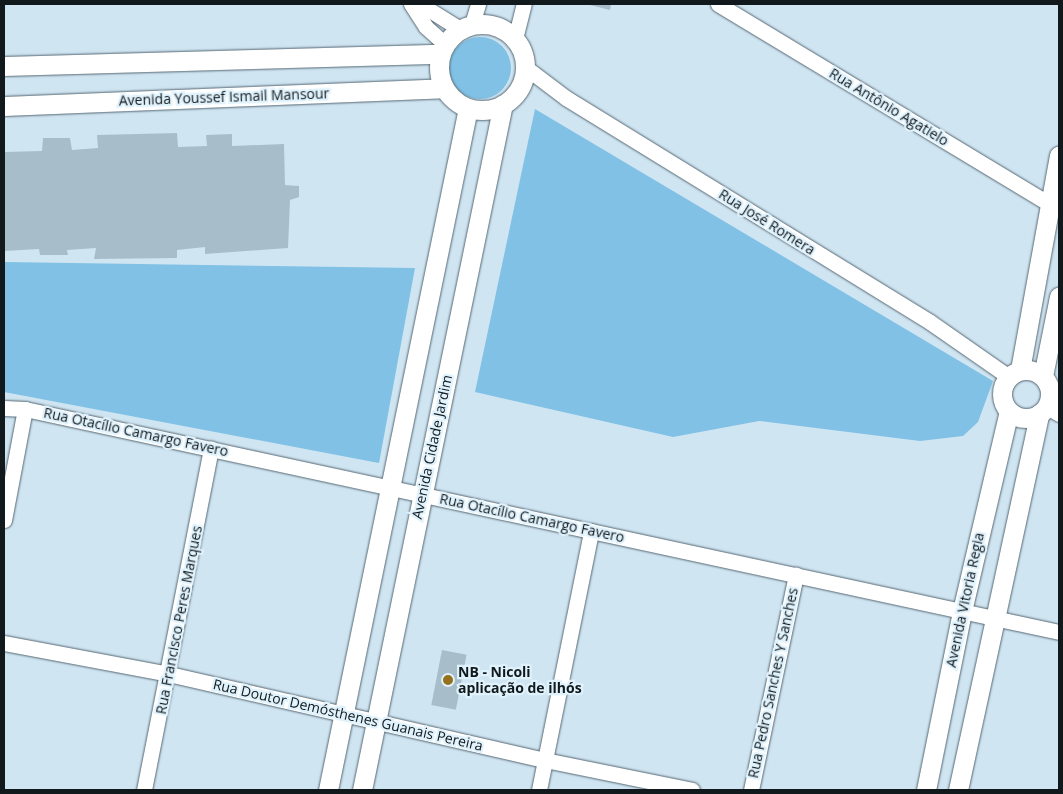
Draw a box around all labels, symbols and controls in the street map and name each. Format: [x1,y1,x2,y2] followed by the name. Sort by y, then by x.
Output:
[826,65,952,149] street label: Rua Antônio Agatielo
[118,85,330,109] street label: Avenida Youssef Ismail Mansour
[716,186,818,258] street label: Rua José Romera
[409,373,455,521] street label: Avenida Cidade Jardim
[42,404,230,460] street label: Rua Otacílio Camargo Favero
[438,490,626,546] street label: Rua Otacílio Camargo Favero
[152,524,206,716] street label: Rua Francisco Peres Marques
[943,531,987,669] street label: Avenida Vitoria Regia
[745,586,801,780] street label: Rua Pedro Sanches Y Sanches
[458,664,582,696] place label: NB - Nicoli aplicação de ilhós
[442,674,454,686] marker: NB - Nicoli aplicação de ilhós
[211,676,485,754] street label: Rua Doutor Demósthenes Guanais Pereira

